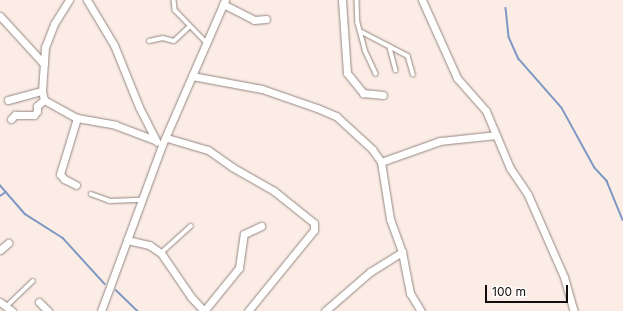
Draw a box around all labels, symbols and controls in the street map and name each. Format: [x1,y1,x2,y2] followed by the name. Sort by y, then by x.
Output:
[487,277,570,303] scale bar
[492,284,526,299] text: 100 m

